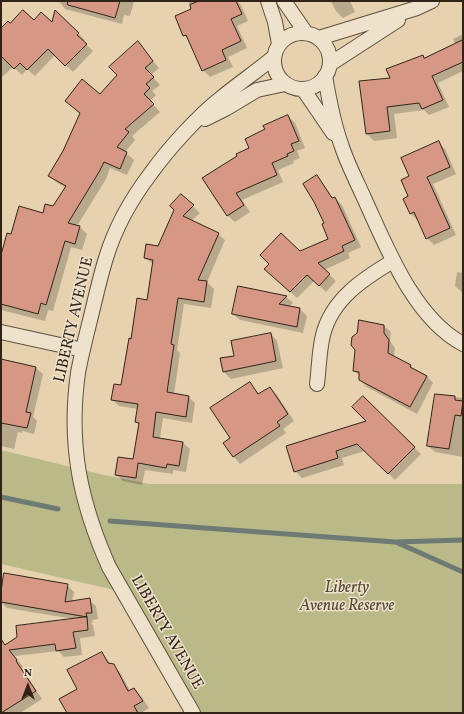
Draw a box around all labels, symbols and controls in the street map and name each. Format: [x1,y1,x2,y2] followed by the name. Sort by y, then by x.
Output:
[51,255,99,385] street label: LIBERTY AVENUE
[126,573,206,693] street label: LIBERTY AVENUE
[300,579,394,617] park label: Liberty Avenue Reserve
[8,666,48,706] north arrow
[24,666,32,681] text: N

